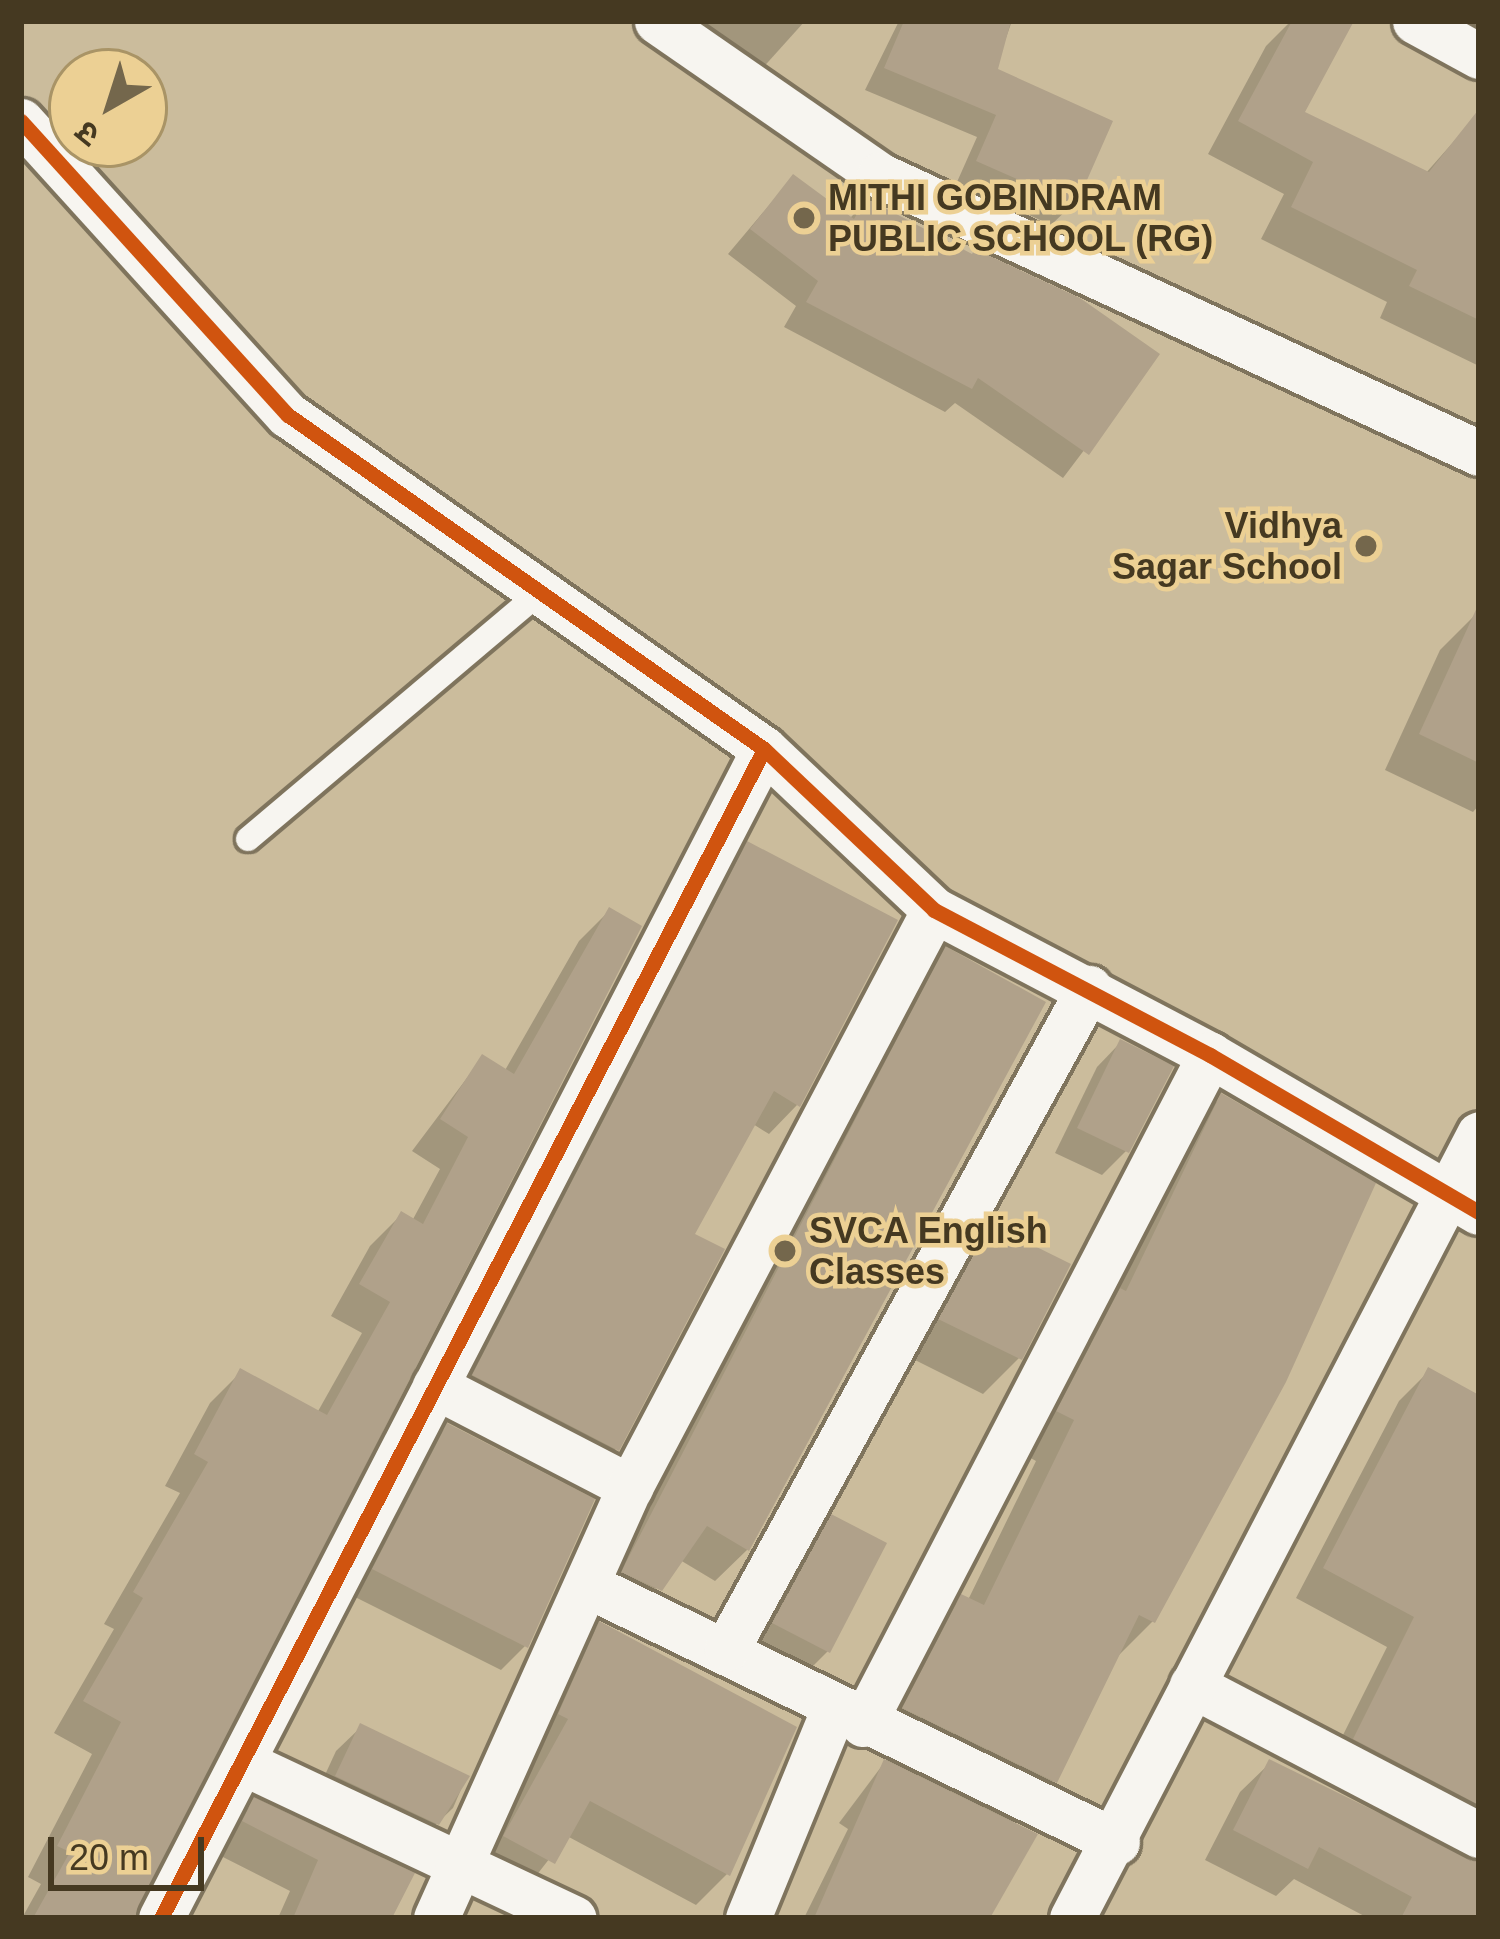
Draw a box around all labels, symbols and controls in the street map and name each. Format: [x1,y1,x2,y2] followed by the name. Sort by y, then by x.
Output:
[48,48,168,168] north arrow
[68,114,106,154] text: उ
[828,175,1214,260] place label: MITHI GOBINDRAM PUBLIC SCHOOL (RG)
[791,205,817,231] marker: MITHI GOBINDRAM PUBLIC SCHOOL (RG)
[1112,503,1342,588] place label: Vidhya Sagar School
[1353,533,1379,559] marker: Vidhya Sagar School
[809,1208,1049,1293] place label: SVCA English Classes
[772,1238,798,1264] marker: SVCA English Classes
[54,1813,210,1887] scale bar
[69,1837,149,1878] text: 20 m

